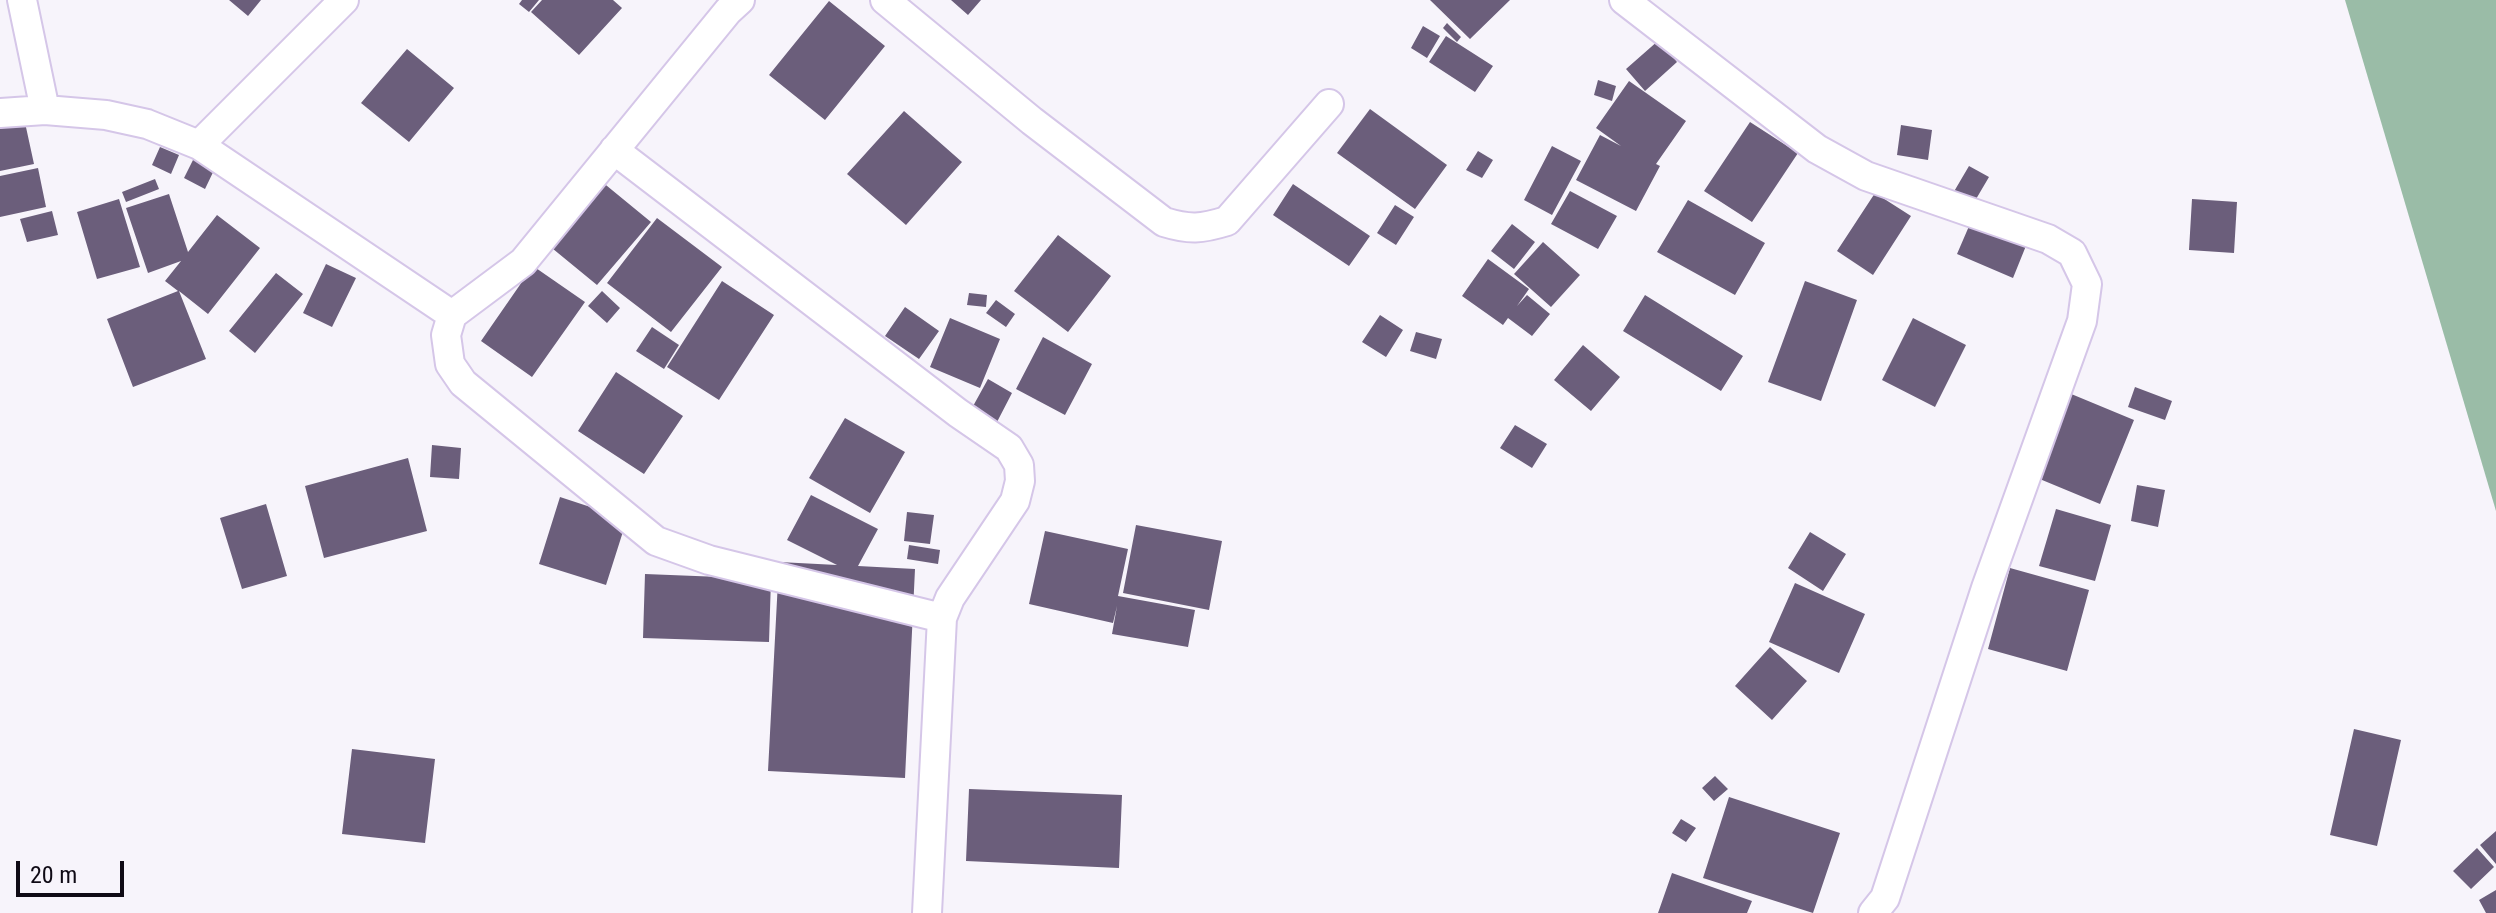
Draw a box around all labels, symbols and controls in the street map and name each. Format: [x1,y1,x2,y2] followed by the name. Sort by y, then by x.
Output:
[20,845,128,895] scale bar
[30,861,77,889] text: 20 m

